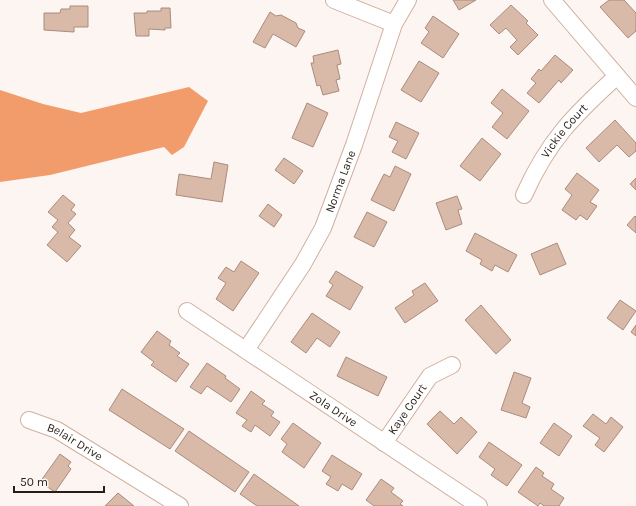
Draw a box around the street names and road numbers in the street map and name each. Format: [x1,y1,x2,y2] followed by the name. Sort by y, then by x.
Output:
[538,101,591,161] street label: Vickie Court
[322,148,358,215] street label: Norma Lane
[385,381,430,437] street label: Kaye Court
[307,388,360,430] street label: Zola Drive
[45,420,105,464] street label: Belair Drive

